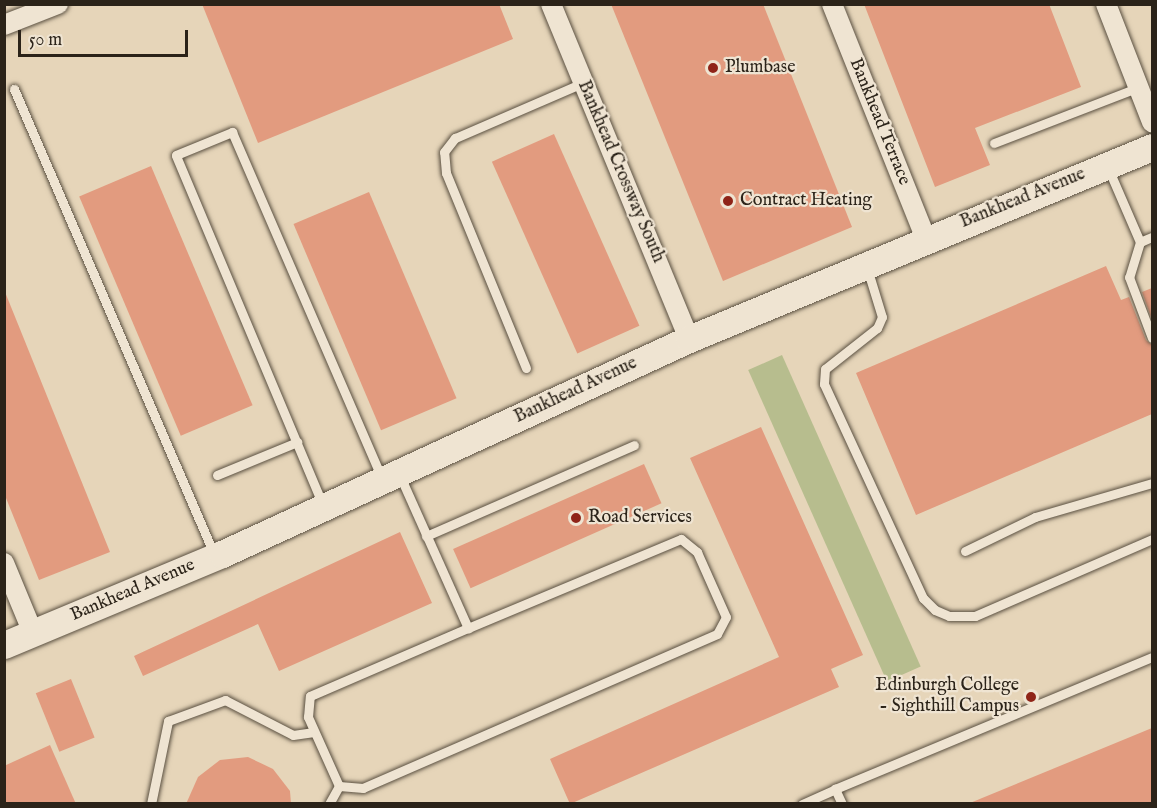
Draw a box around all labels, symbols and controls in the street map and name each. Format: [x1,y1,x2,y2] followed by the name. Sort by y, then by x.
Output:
[21,18,190,56] scale bar
[29,29,62,52] text: 50 m
[844,55,914,189] street label: Bankhead Terrace
[725,57,795,79] place label: Plumbase
[706,61,720,75] marker: Plumbase
[572,78,668,266] street label: Bankhead Crossway South
[957,164,1089,234] street label: Bankhead Avenue
[740,190,872,212] place label: Contract Heating
[721,194,735,208] marker: Contract Heating
[511,353,641,429] street label: Bankhead Avenue
[588,507,692,529] place label: Road Services
[569,511,583,525] marker: Road Services
[68,555,198,627] street label: Bankhead Avenue
[875,676,1019,718] place label: Edinburgh College - Sighthill Campus
[1024,690,1038,704] marker: Edinburgh College - Sighthill Campus

